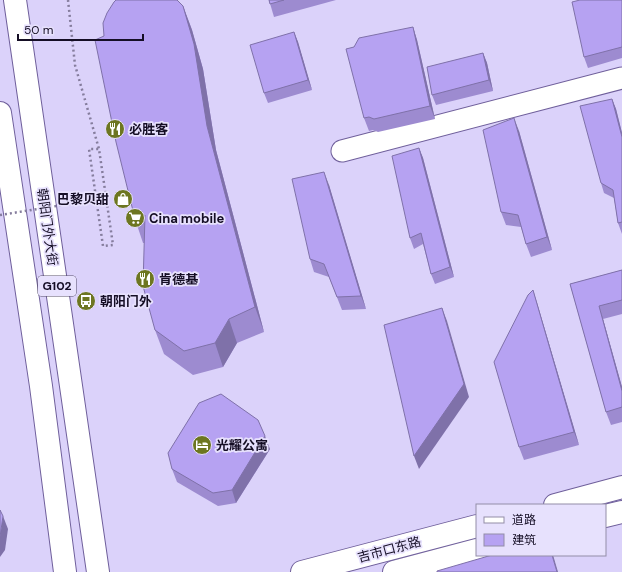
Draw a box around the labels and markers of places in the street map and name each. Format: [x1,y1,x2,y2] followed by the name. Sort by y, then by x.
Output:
[104,118,126,140] restaurant icon: 必胜客
[129,121,168,138] place label: 必胜客
[112,188,134,210] shop icon: 巴黎贝甜
[57,191,109,208] place label: 巴黎贝甜
[124,207,146,229] supermarket icon: Cina mobile
[149,210,225,227] place label: Cina mobile
[134,268,156,290] restaurant icon: 肯德基
[159,271,199,288] place label: 肯德基
[75,290,97,312] bus stop icon: 朝阳门外
[100,293,152,310] place label: 朝阳门外
[191,434,213,456] hotel icon: 光耀公寓
[216,437,268,454] place label: 光耀公寓

